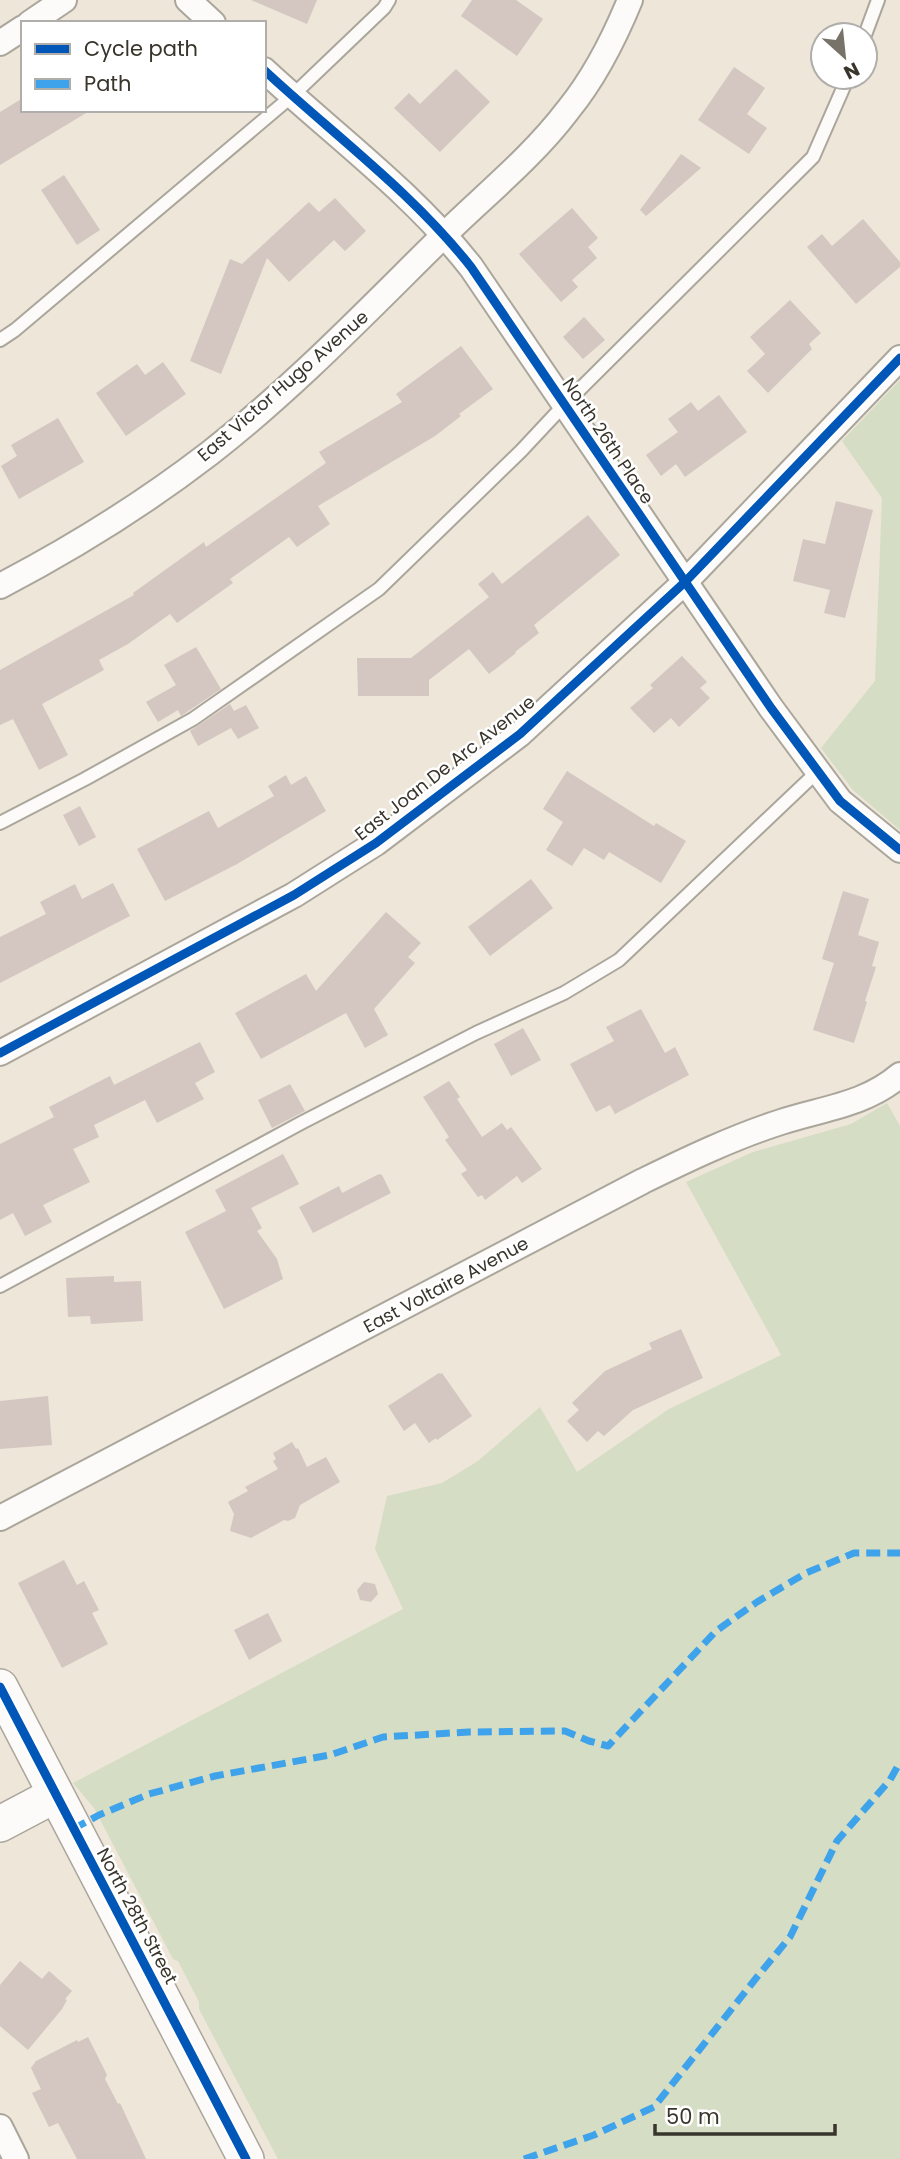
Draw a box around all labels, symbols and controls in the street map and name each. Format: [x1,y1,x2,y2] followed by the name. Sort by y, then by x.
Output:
[21,21,266,112] legend
[809,21,879,91] north arrow
[84,34,198,63] text: Cycle path
[839,55,864,86] text: N
[84,69,131,98] text: Path
[192,304,374,467] street label: East Victor Hugo Avenue
[557,373,660,509] street label: North 26th Place
[349,689,540,846] street label: East Joan De Arc Avenue
[359,1230,533,1339] street label: East Voltaire Avenue
[91,1843,184,1988] street label: North 28th Street
[655,2092,835,2136] scale bar
[666,2102,720,2131] text: 50 m

